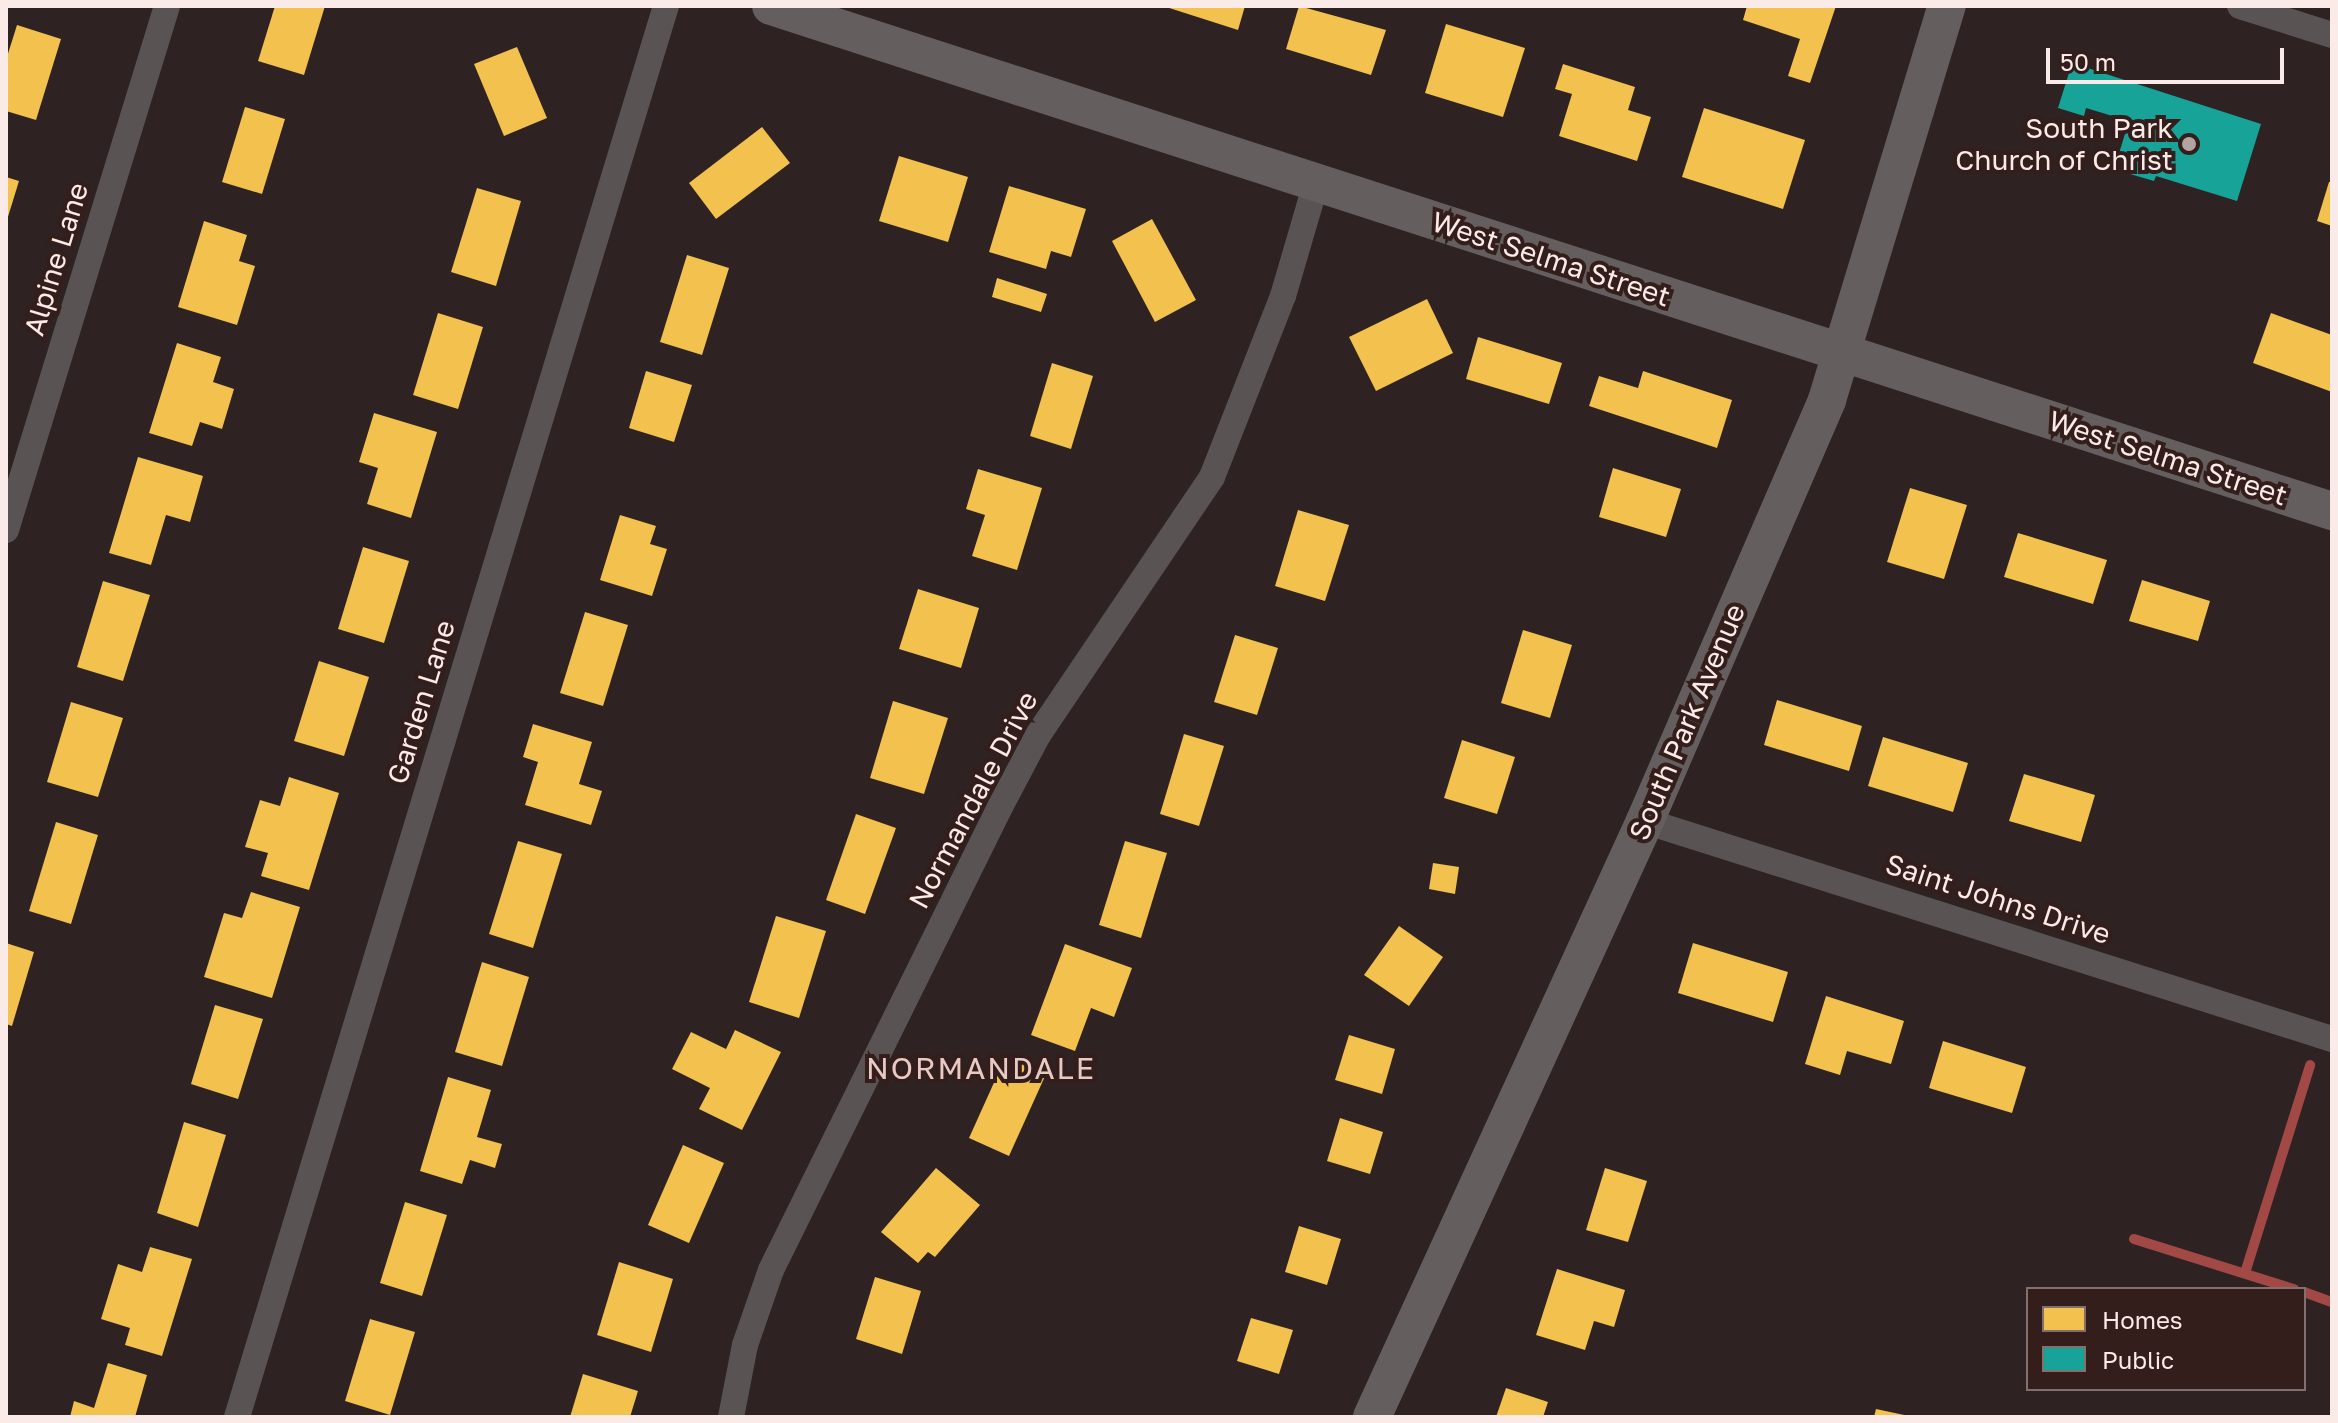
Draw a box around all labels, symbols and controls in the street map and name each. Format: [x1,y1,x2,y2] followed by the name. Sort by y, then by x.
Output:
[2050,32,2288,82] scale bar
[2060,47,2116,76] text: 50 m
[1955,111,2173,177] place label: South Park Church of Christ
[2180,135,2198,153] marker: South Park Church of Christ
[17,179,95,339] street label: Alpine Lane
[1428,205,1674,313] street label: West Selma Street
[2045,404,2291,512] street label: West Selma Street
[1622,599,1752,845] street label: South Park Avenue
[380,616,462,788] street label: Garden Lane
[902,686,1044,914] street label: Normandale Drive
[1881,847,2115,951] street label: Saint Johns Drive
[866,1050,1096,1086] district label: NORMANDALE
[2026,1287,2306,1391] legend
[2102,1305,2183,1334] text: Homes
[2102,1345,2174,1374] text: Public

